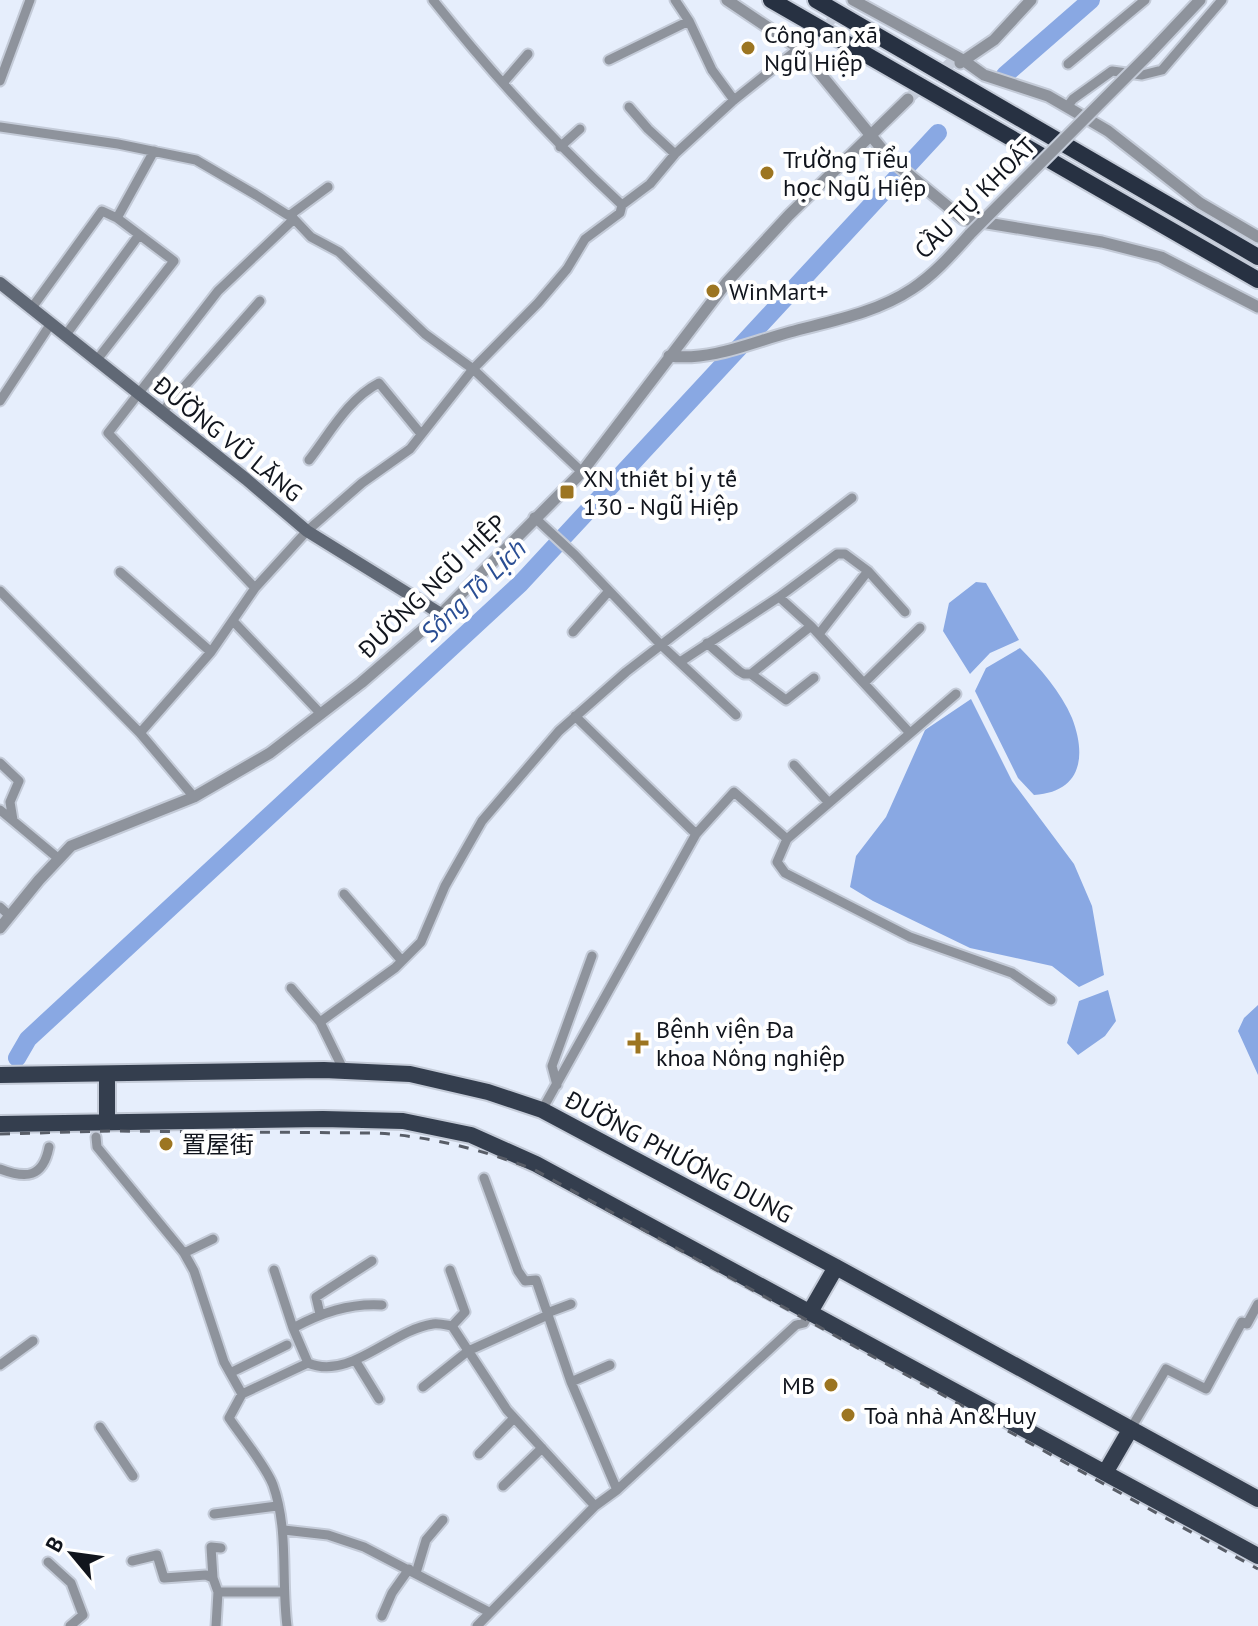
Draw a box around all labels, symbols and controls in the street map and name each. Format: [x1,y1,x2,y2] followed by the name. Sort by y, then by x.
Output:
[764,19,878,78] place label: Công an xã Ngũ Hiệp
[739,39,757,57] marker: Công an xã Ngũ Hiệp
[906,129,1042,265] street label: CẦU TỰ KHOÁT
[783,144,926,203] place label: Trường Tiểu học Ngũ Hiệp
[758,164,776,182] marker: Trường Tiểu học Ngũ Hiệp
[729,276,828,307] place label: WinMart+
[704,282,722,300] marker: WinMart+
[147,369,309,508] street label: ĐƯỜNG VŨ LĂNG
[583,463,739,522] place label: XN thiết bị y tế 130 - Ngũ Hiệp
[558,483,576,501] marker: XN thiết bị y tế 130 - Ngũ Hiệp
[351,508,512,665] street label: ĐƯỜNG NGŨ HIỆP
[413,531,533,649] water label: Sông Tô Lịch
[656,1014,845,1073] place label: Bệnh viện Đa khoa Nông nghiệp
[627,1032,649,1054] marker: Bệnh viện Đa khoa Nông nghiệp
[559,1083,798,1230] street label: ĐƯỜNG PHƯƠNG DUNG
[182,1129,254,1160] place label: 置屋街
[157,1135,175,1153] marker: 置屋街
[782,1370,815,1401] place label: MB
[822,1376,840,1394] marker: MB
[864,1400,1036,1431] place label: Toà nhà An&Huy
[839,1406,857,1424] marker: Toà nhà An&Huy
[32,1514,112,1594] north arrow
[39,1532,70,1557] text: B

